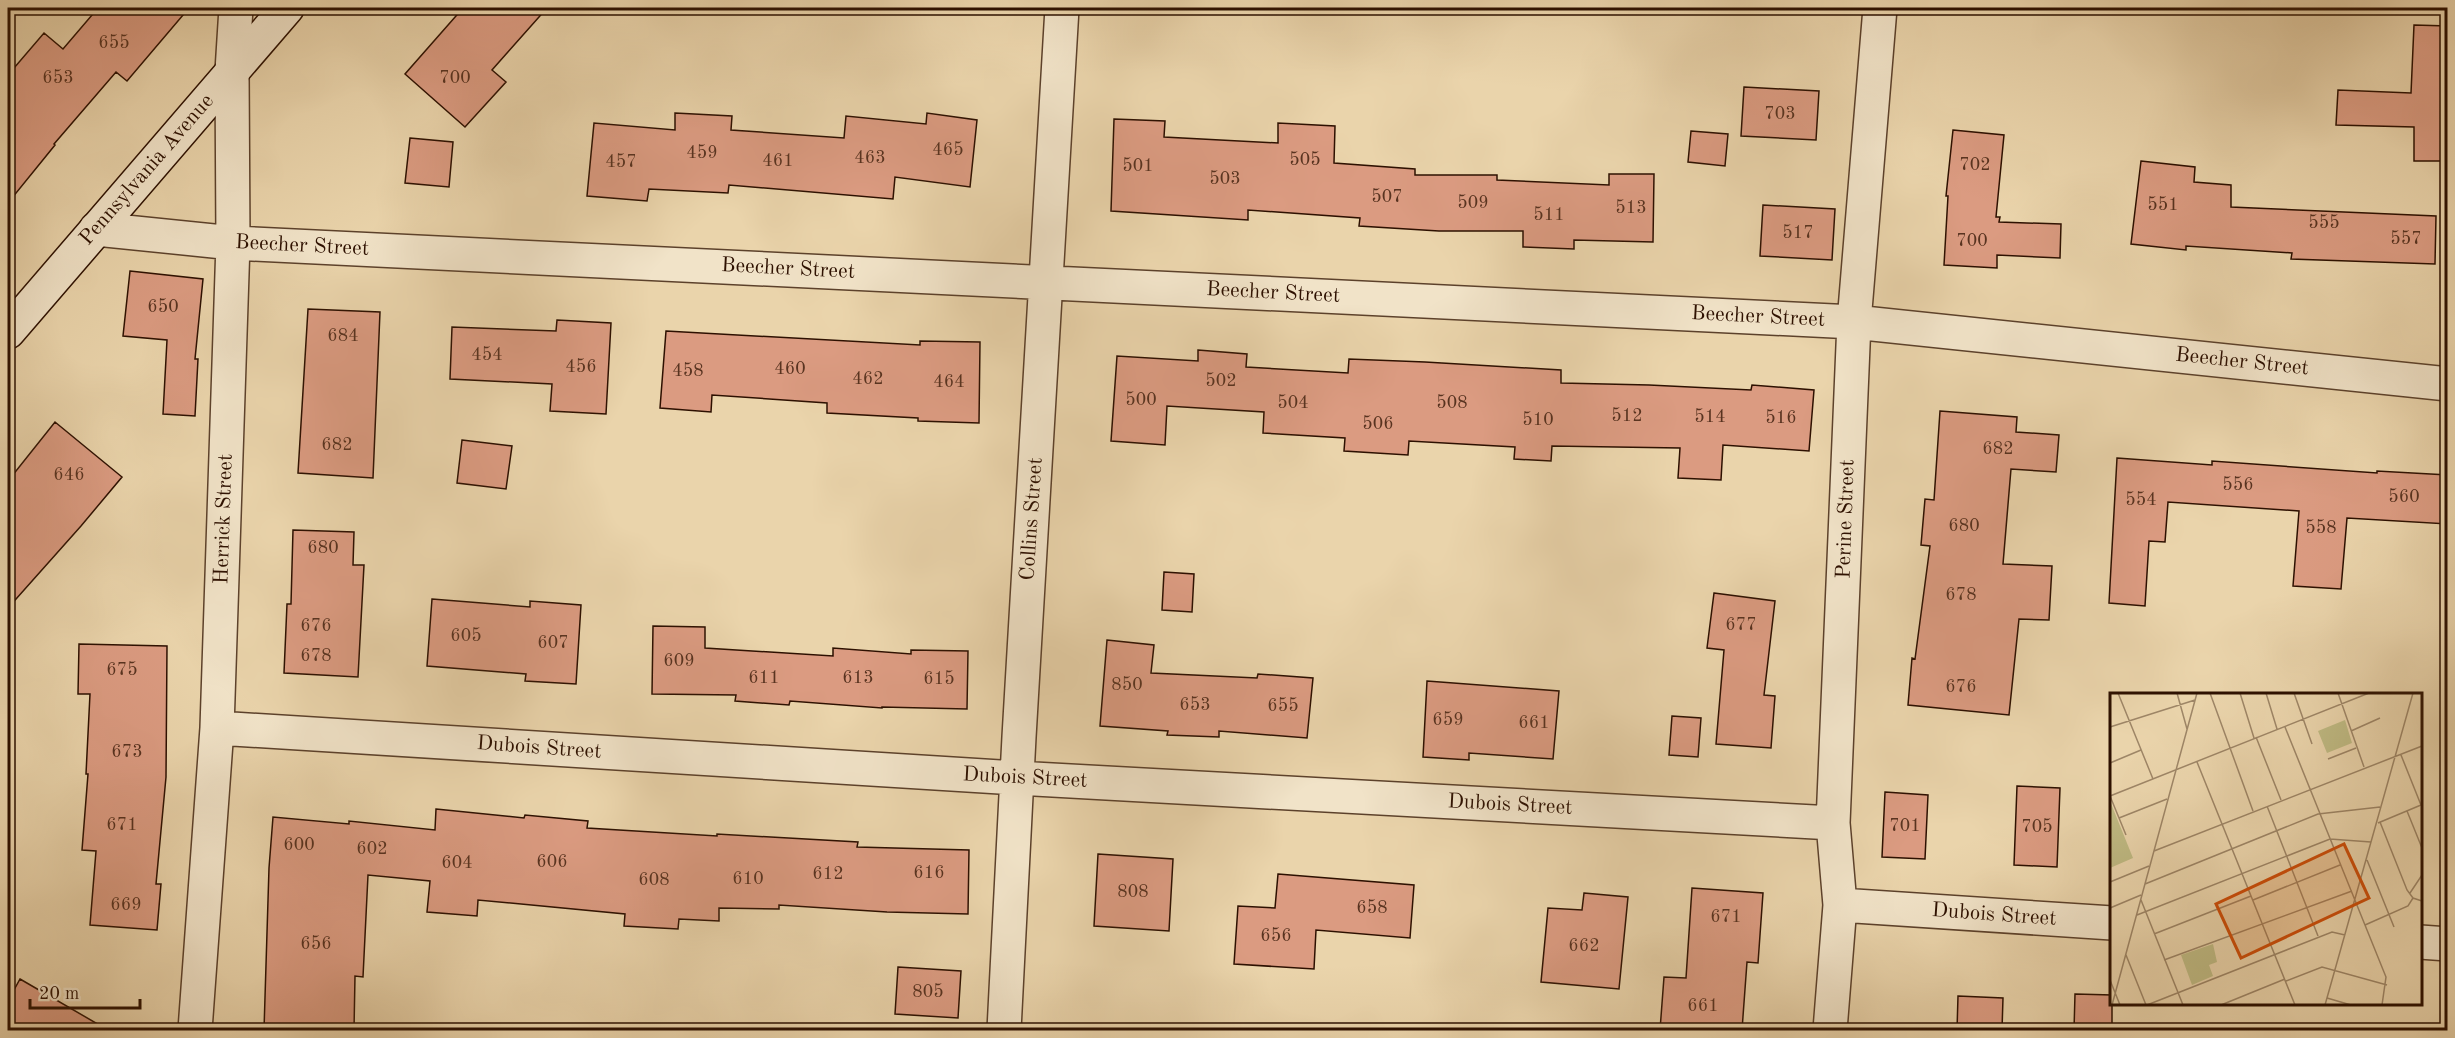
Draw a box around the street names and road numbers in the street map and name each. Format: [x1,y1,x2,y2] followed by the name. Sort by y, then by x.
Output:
[76,91,218,249] street label: Pennsylvania Avenue
[234,232,370,260] street label: Beecher Street
[720,255,856,283] street label: Beecher Street
[1205,279,1341,307] street label: Beecher Street
[1690,303,1826,331] street label: Beecher Street
[2174,345,2310,379] street label: Beecher Street
[211,453,237,585] street label: Herrick Street
[1017,457,1047,581] street label: Collins Street
[1833,459,1859,579] street label: Perine Street
[476,733,602,763] street label: Dubois Street
[962,764,1088,792] street label: Dubois Street
[1447,791,1573,819] street label: Dubois Street
[1931,900,2057,930] street label: Dubois Street

